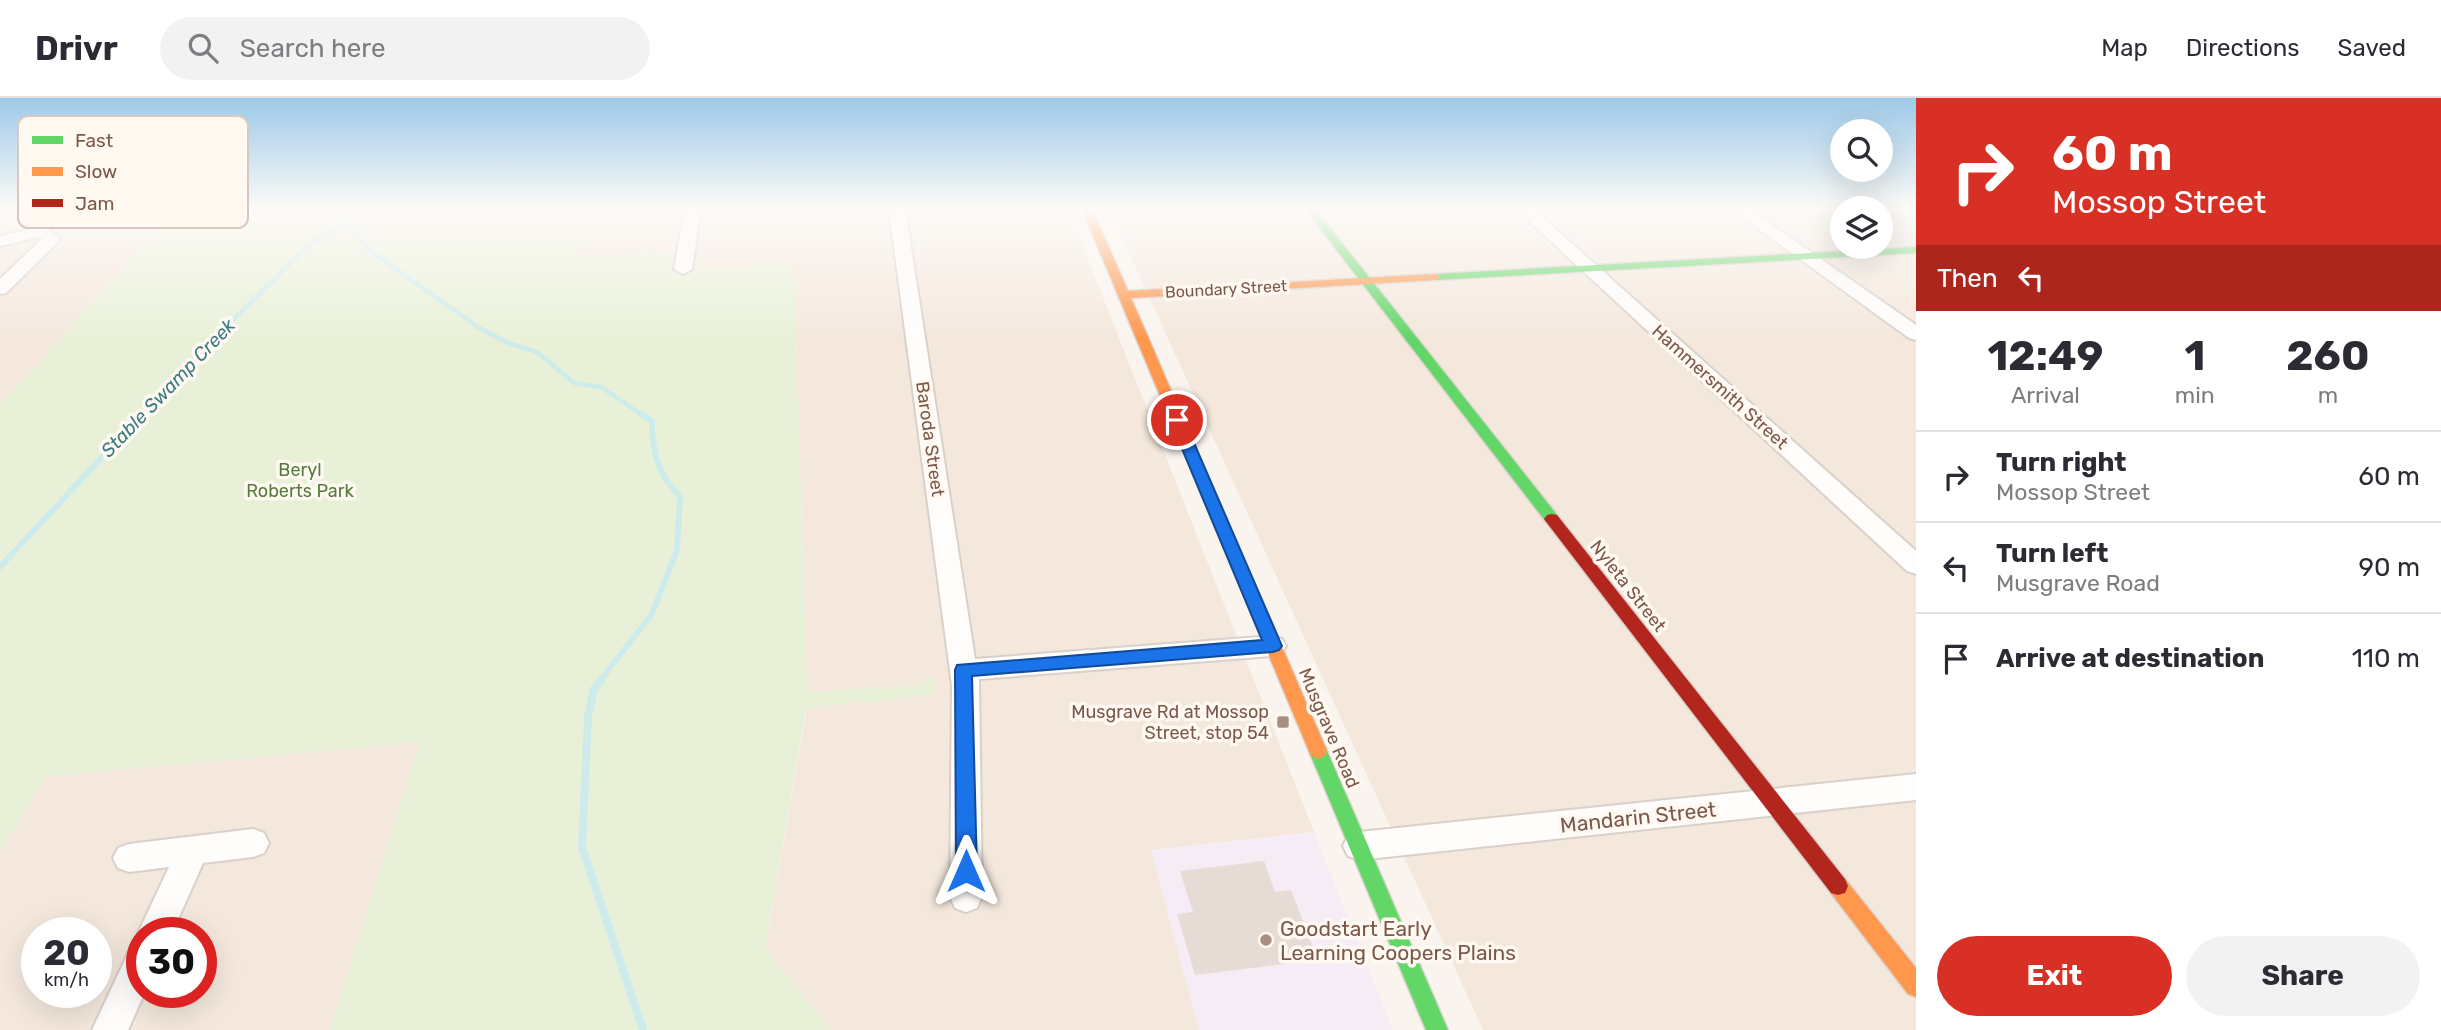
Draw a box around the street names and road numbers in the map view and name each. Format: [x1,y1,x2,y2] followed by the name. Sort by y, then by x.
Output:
[1164,276,1288,302] street label: Boundary Street
[1647,320,1793,454] street label: Hammersmith Street
[911,380,949,498] street label: Baroda Street
[1585,536,1671,636] street label: Nyleta Street
[1294,665,1364,791] street label: Musgrave Road
[1559,796,1717,838] street label: Mandarin Street

